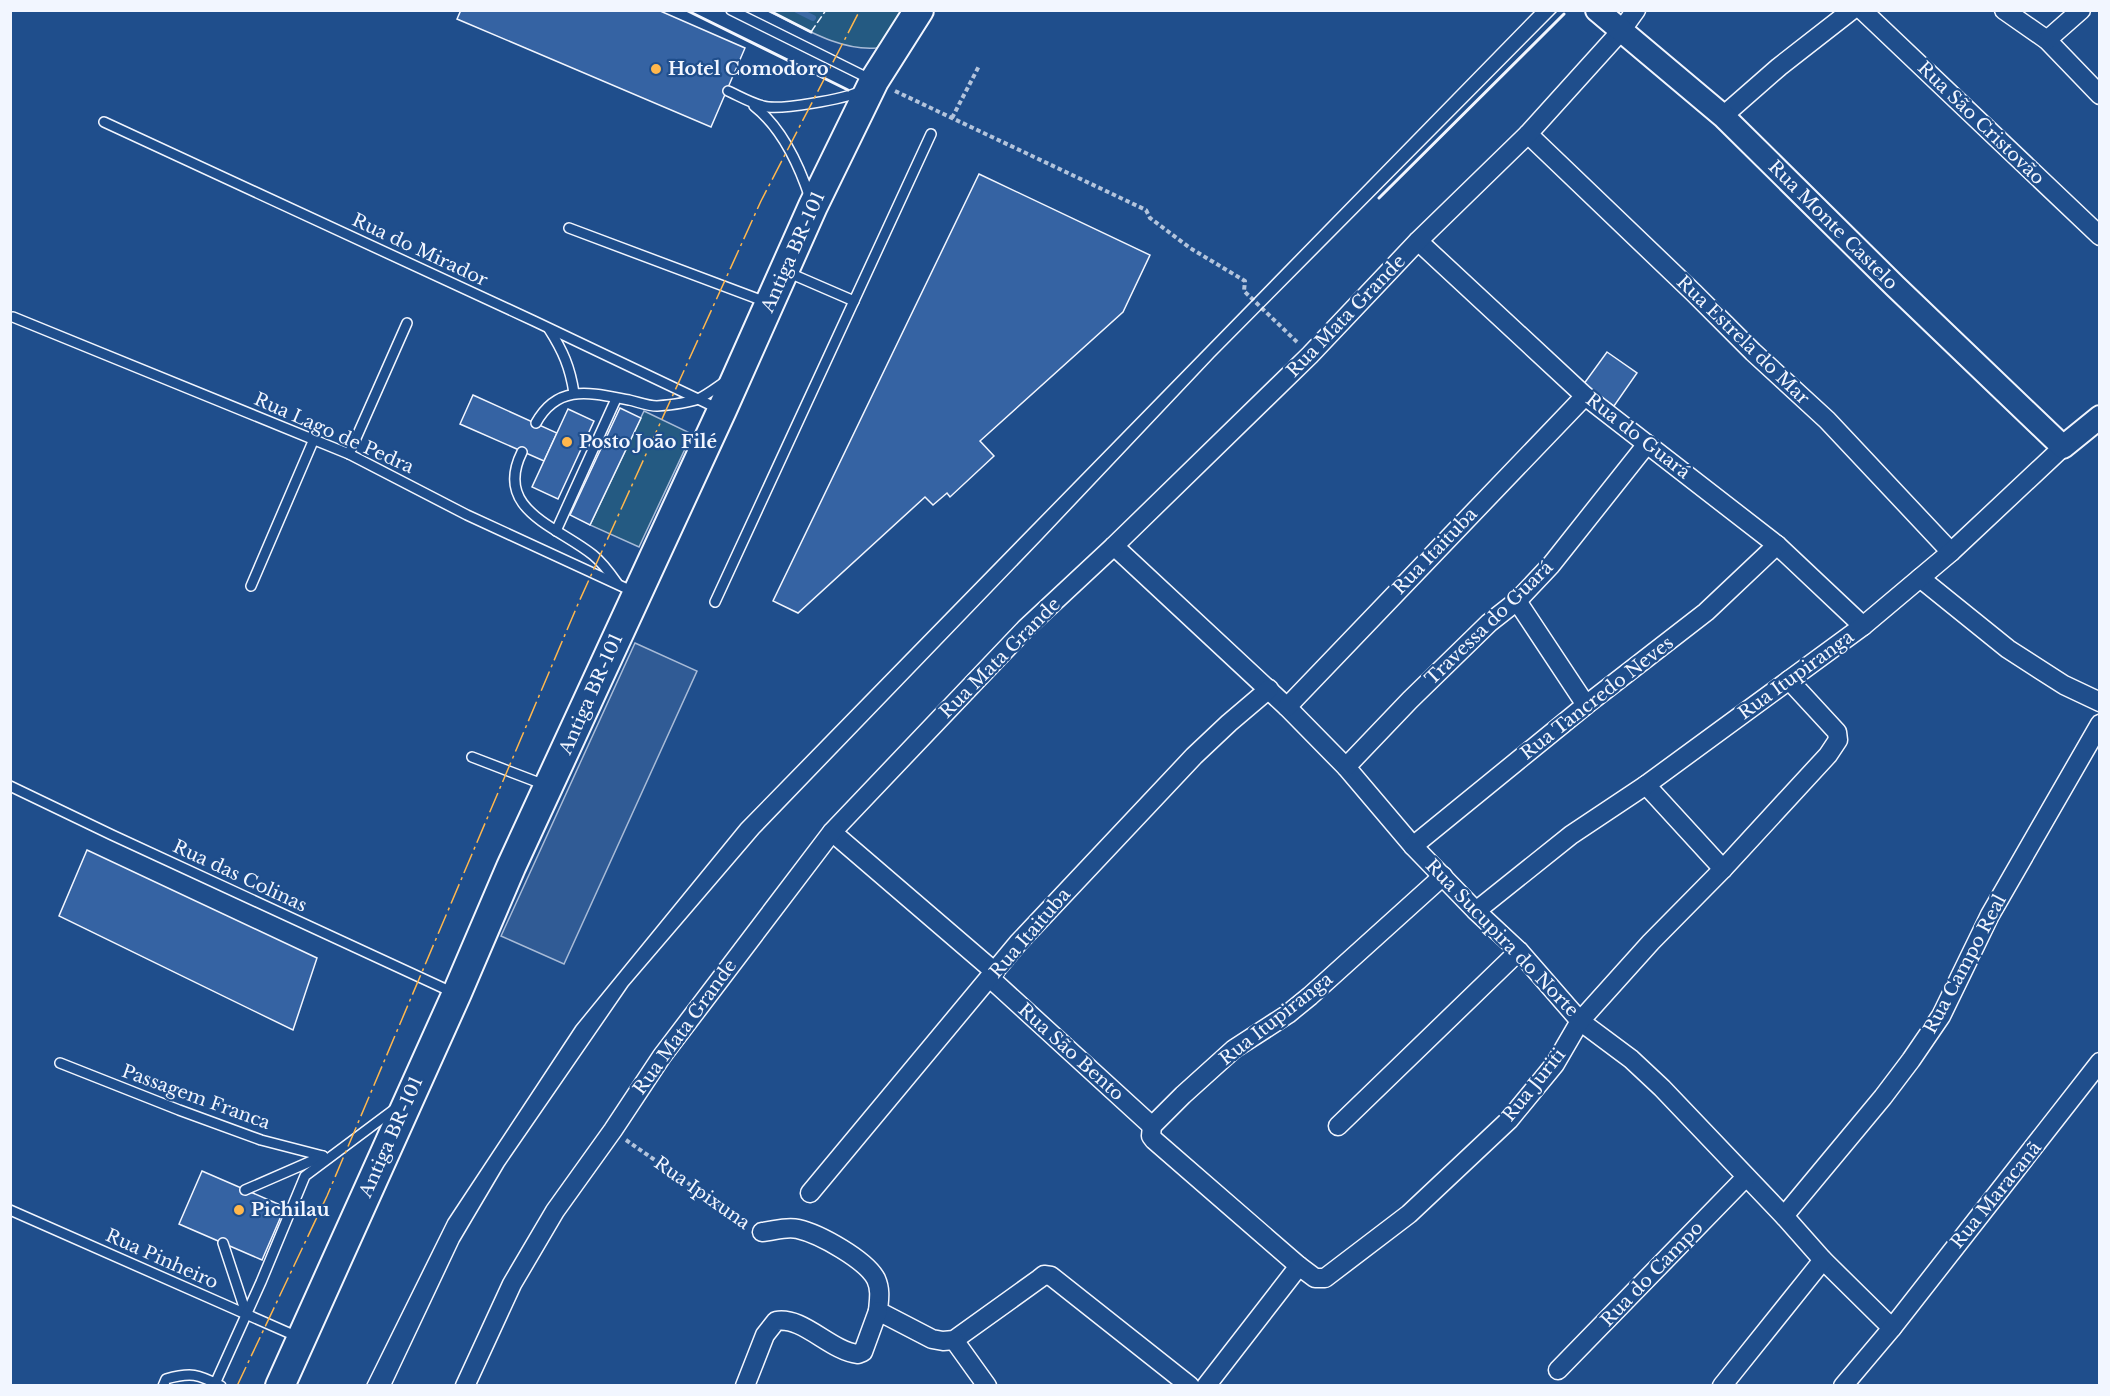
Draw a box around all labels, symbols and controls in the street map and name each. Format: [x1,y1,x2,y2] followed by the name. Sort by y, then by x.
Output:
[1913,57,2049,189] street label: Rua São Cristovão
[668,58,829,80] place label: Hotel Comodoro
[649,62,663,76] marker: Hotel Comodoro
[1764,156,1902,294] street label: Rua Monte Castelo
[756,188,830,317] street label: Antiga BR-101
[349,209,492,291] street label: Rua do Mirador
[1282,250,1410,382] street label: Rua Mata Grande
[1672,271,1814,409] street label: Rua Estrela do Mar
[251,388,417,478] street label: Rua Lago de Pedra
[1581,388,1695,484] street label: Rua do Guará
[579,431,717,453] place label: Posto João Filé
[560,435,574,449] marker: Posto João Filé
[1388,503,1482,599] street label: Rua Itaituba
[1421,556,1557,690] street label: Travessa do Guará
[935,593,1065,723] street label: Rua Mata Grande
[1734,626,1858,724] street label: Rua Itupiranga
[554,630,628,759] street label: Antiga BR-101
[1516,631,1678,765] street label: Rua Tancredo Neves
[169,835,311,917] street label: Rua das Colinas
[1421,855,1583,1021] street label: Rua Sucupira do Norte
[985,884,1075,982] street label: Rua Itaituba
[1919,891,2011,1037] street label: Rua Campo Real
[629,955,741,1099] street label: Rua Mata Grande
[1215,968,1337,1070] street label: Rua Itupiranga
[1014,999,1128,1105] street label: Rua São Bento
[1498,1044,1570,1126] street label: Rua Juriti
[119,1060,273,1134] street label: Passagem Franca
[354,1073,428,1202] street label: Antiga BR-101
[1946,1137,2046,1253] street label: Rua Maracanã
[650,1152,754,1234] street label: Rua Ipixuna
[251,1199,330,1221] place label: Pichilau
[232,1203,246,1217] marker: Pichilau
[1596,1217,1708,1331] street label: Rua do Campo
[102,1224,222,1294] street label: Rua Pinheiro

